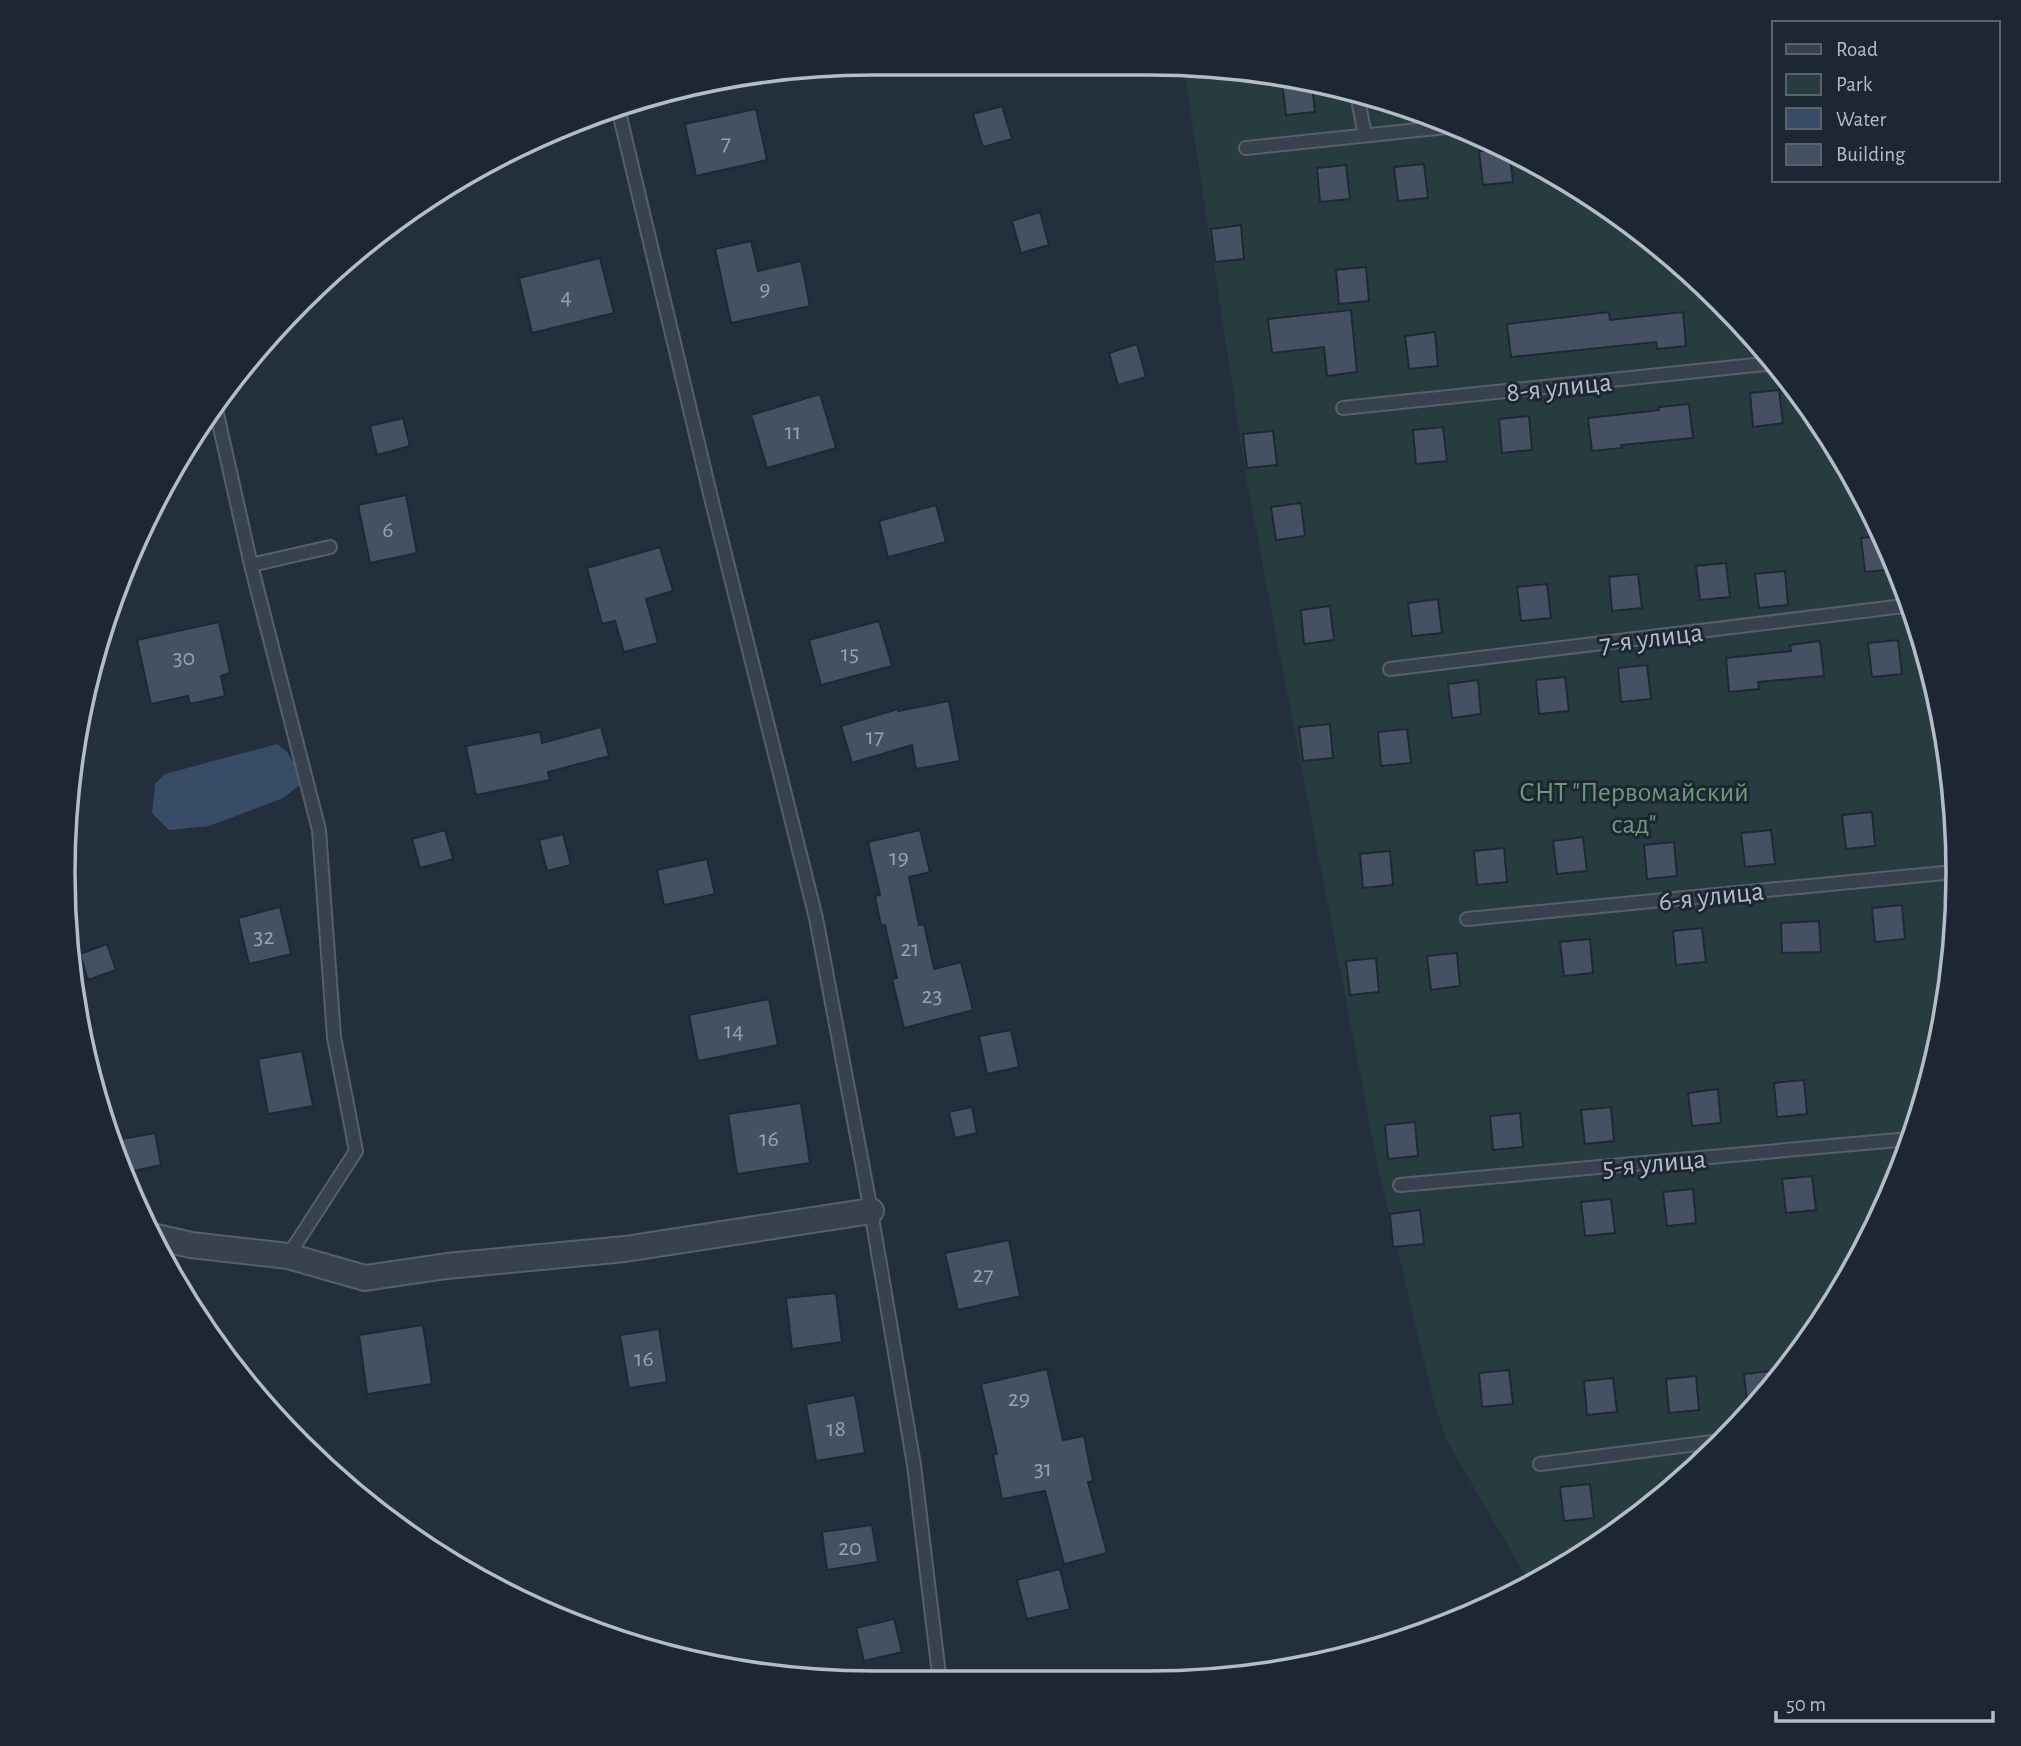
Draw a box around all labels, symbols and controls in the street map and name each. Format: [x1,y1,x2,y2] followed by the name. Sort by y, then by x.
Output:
[1772,21,2000,182] legend
[1836,39,1878,60] text: Road
[1836,74,1873,95] text: Park
[1836,109,1886,130] text: Water
[721,131,731,155] house number: 7
[1836,144,1906,165] text: Building
[759,277,771,301] house number: 9
[560,285,572,309] house number: 4
[1505,369,1614,407] street label: 8-я улица
[785,420,801,444] house number: 11
[382,518,394,542] house number: 6
[1598,619,1705,659] street label: 7-я улица
[841,642,859,666] house number: 15
[173,646,195,670] house number: 30
[866,725,884,749] house number: 17
[1519,779,1749,839] park label: СНТ "Первомайский сад"
[889,846,909,870] house number: 19
[1657,878,1765,916] street label: 6-я улица
[254,925,274,949] house number: 32
[900,937,920,961] house number: 21
[922,984,942,1008] house number: 23
[724,1019,744,1043] house number: 14
[759,1127,779,1151] house number: 16
[1601,1145,1708,1182] street label: 5-я улица
[973,1263,993,1287] house number: 27
[634,1347,654,1371] house number: 16
[1008,1387,1030,1411] house number: 29
[826,1417,846,1441] house number: 18
[1034,1457,1052,1481] house number: 31
[838,1536,862,1560] house number: 20
[1776,1680,1993,1724] scale bar
[1786,1694,1826,1715] text: 50 m

